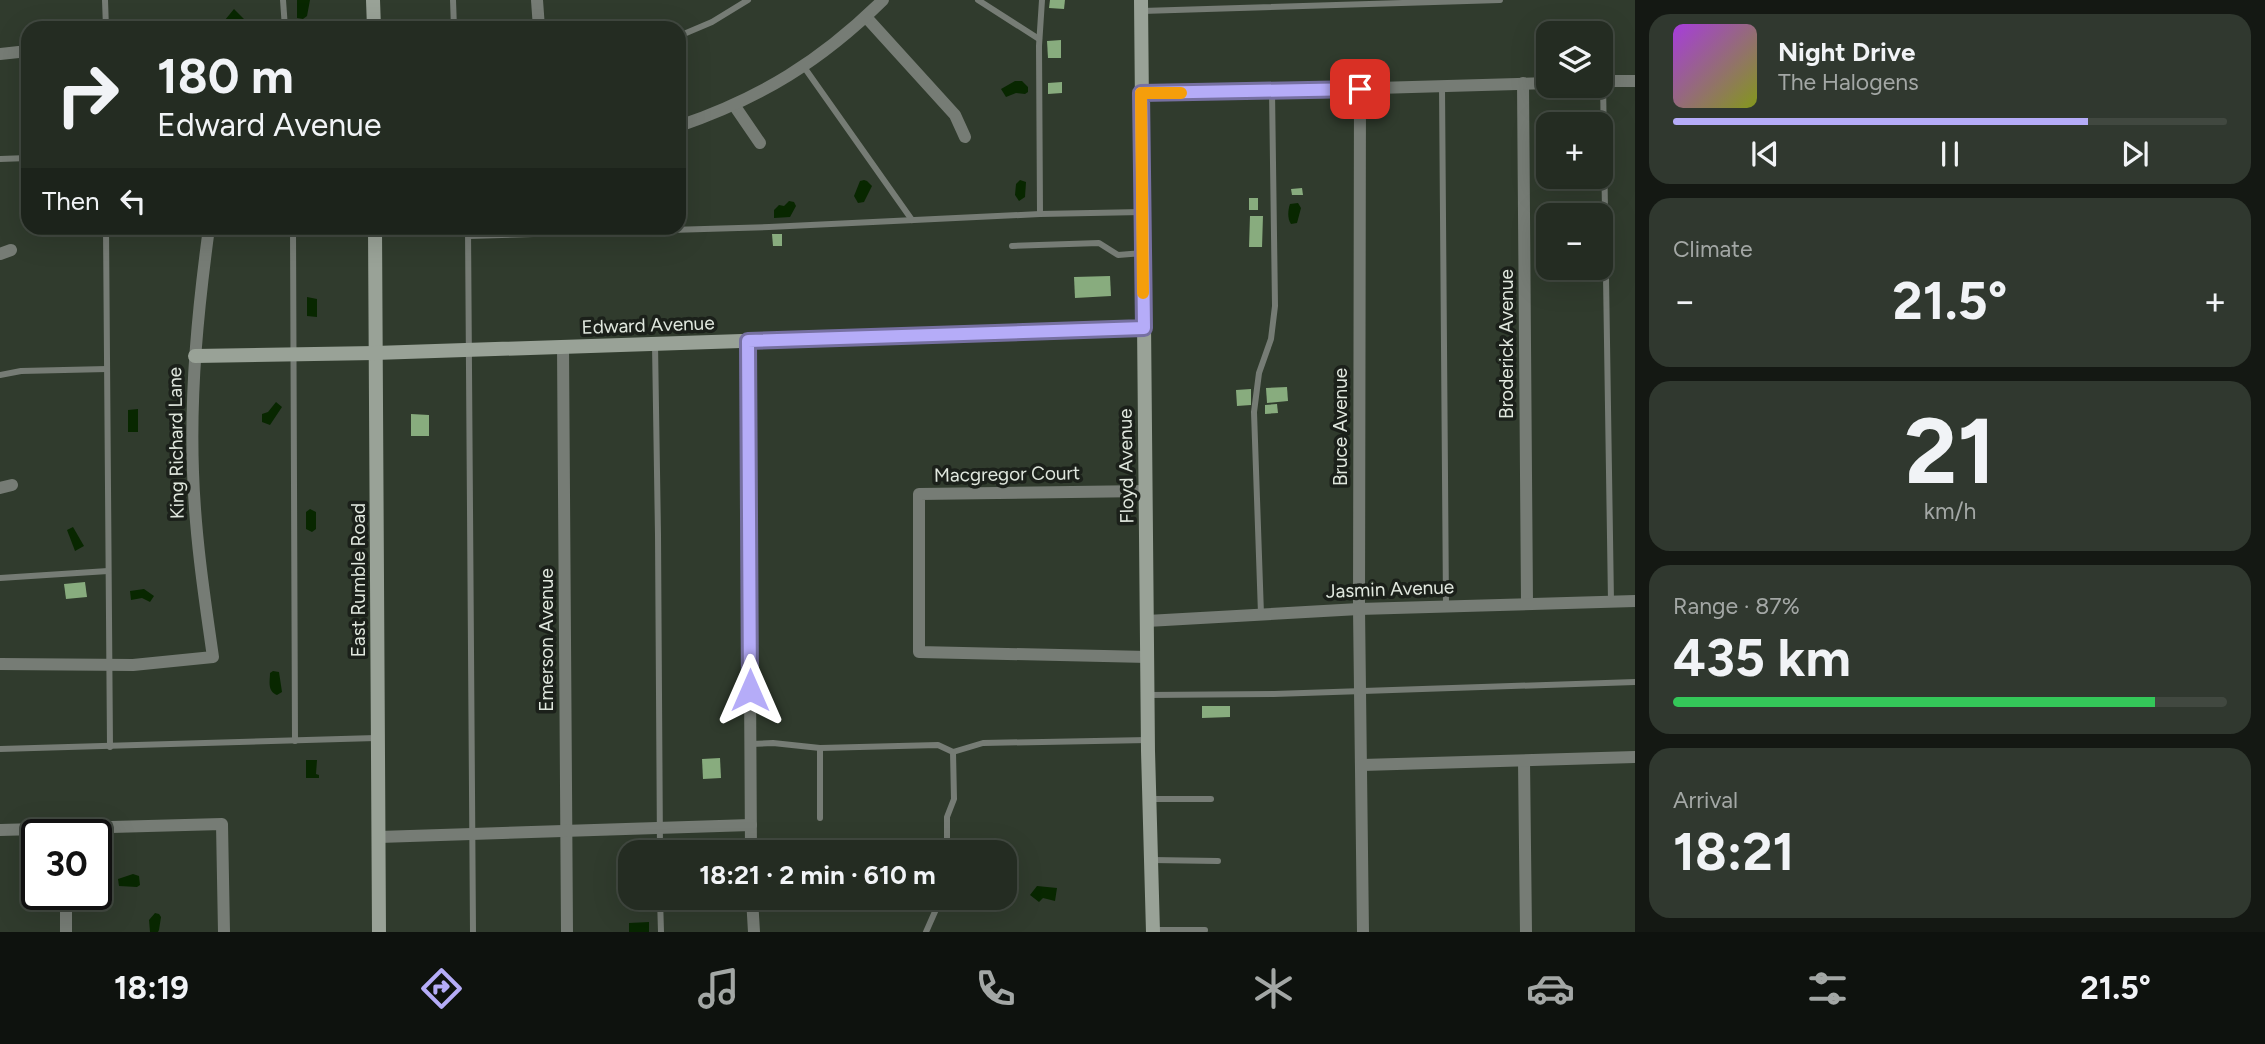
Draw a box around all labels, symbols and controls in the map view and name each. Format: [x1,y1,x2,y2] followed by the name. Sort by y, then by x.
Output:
[1536,21,1613,280] map controls
[1536,21,1613,98] button: layers
[1778,36,1915,68] text: Night Drive
[157,46,294,105] text: 180 m
[42,49,133,140] icon: right
[1330,59,1390,119] pin
[1778,68,1919,96] text: The Halogens
[1341,70,1379,108] icon: arrive
[157,106,381,144] text: Edward Avenue
[1536,112,1613,189] button: +
[1746,135,1784,173] icon: previous
[1931,135,1969,173] icon: pause
[2116,135,2154,173] icon: next
[114,182,152,220] icon: left
[42,185,100,217] text: Then
[1536,203,1613,280] button: −
[1673,235,1752,263] text: Climate
[1495,269,1518,419] street label: Broderick Avenue
[1893,270,2007,332] text: 21.5°
[1673,278,1697,324] text: −
[2203,278,2227,324] text: +
[581,311,715,339] street label: Edward Avenue
[163,367,189,519] street label: King Richard Lane
[1329,368,1352,486] street label: Bruce Avenue
[1904,397,1996,506] text: 21
[1113,408,1139,524] street label: Floyd Avenue
[934,461,1080,487] street label: Macgregor Court
[1924,497,1976,525] text: km/h
[347,503,370,657] street label: East Rumble Road
[535,568,558,712] street label: Emerson Avenue
[1325,575,1455,603] street label: Jasmin Avenue
[1673,592,1800,620] text: Range · 87%
[1673,627,1851,689] text: 435 km
[713,653,787,727] position arrow
[1673,786,1738,814] text: Arrival
[21,819,112,910] speed limit sign: 30
[1673,821,1794,883] text: 18:21
[699,859,936,891] text: 18:21 · 2 min · 610 m
[417,964,466,1013] icon: directions
[694,964,743,1013] icon: music
[971,964,1020,1013] icon: phone
[1249,964,1298,1013] icon: climate
[1526,964,1575,1013] icon: car
[1803,964,1852,1013] icon: filters
[114,969,189,1007] text: 18:19
[2080,969,2151,1007] text: 21.5°

